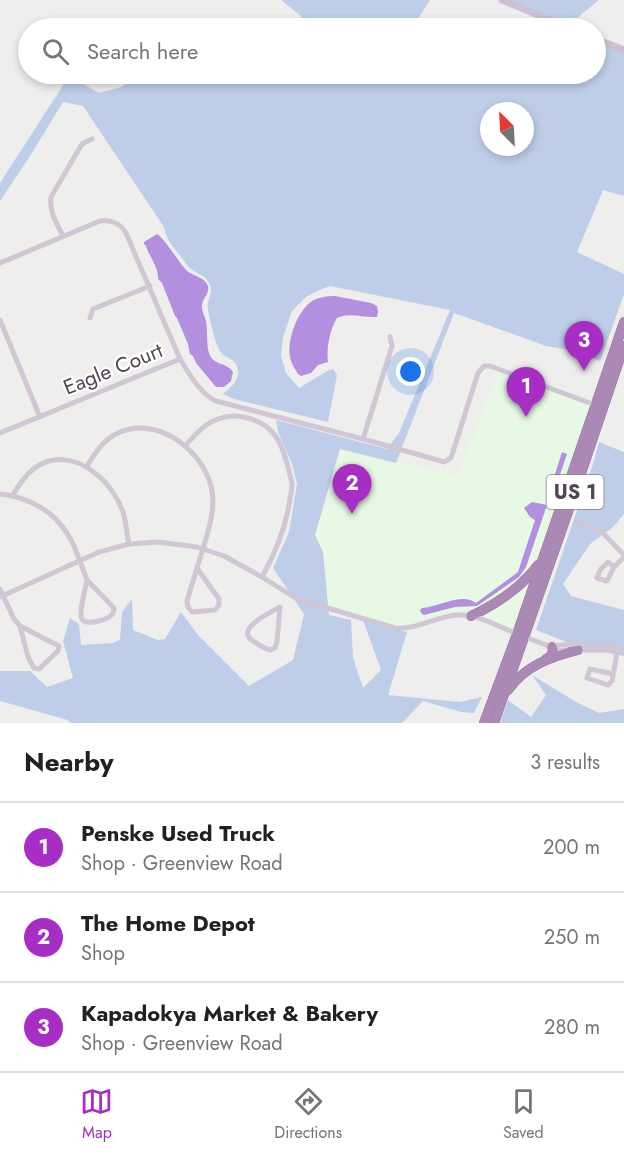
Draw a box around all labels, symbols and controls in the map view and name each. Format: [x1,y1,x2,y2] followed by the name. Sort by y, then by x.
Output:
[18,18,606,84] search box
[39,35,72,68] icon: search
[87,35,198,67] text: Search here
[480,102,534,156] north arrow
[564,322,604,371] pin: 3
[59,335,167,403] street label: Eagle Court
[396,357,425,386] your location
[506,368,546,417] pin: 1
[332,464,372,514] pin: 2
[546,475,604,509] road number: US 1
[24,743,113,781] text: Nearby
[530,748,600,777] text: 3 results
[81,817,275,849] text: Penske Used Truck
[38,833,49,862] text: 1
[543,833,600,862] text: 200 m
[81,849,283,878] text: Shop · Greenview Road
[81,907,255,939] text: The Home Depot
[37,923,50,952] text: 2
[544,923,600,952] text: 250 m
[81,939,125,968] text: Shop
[81,997,378,1029] text: Kapadokya Market & Bakery
[37,1013,50,1042] text: 3
[544,1013,600,1042] text: 280 m
[81,1029,283,1058] text: Shop · Greenview Road
[80,1085,113,1144] tab: Map
[274,1085,342,1144] tab: Directions
[503,1085,544,1144] tab: Saved

